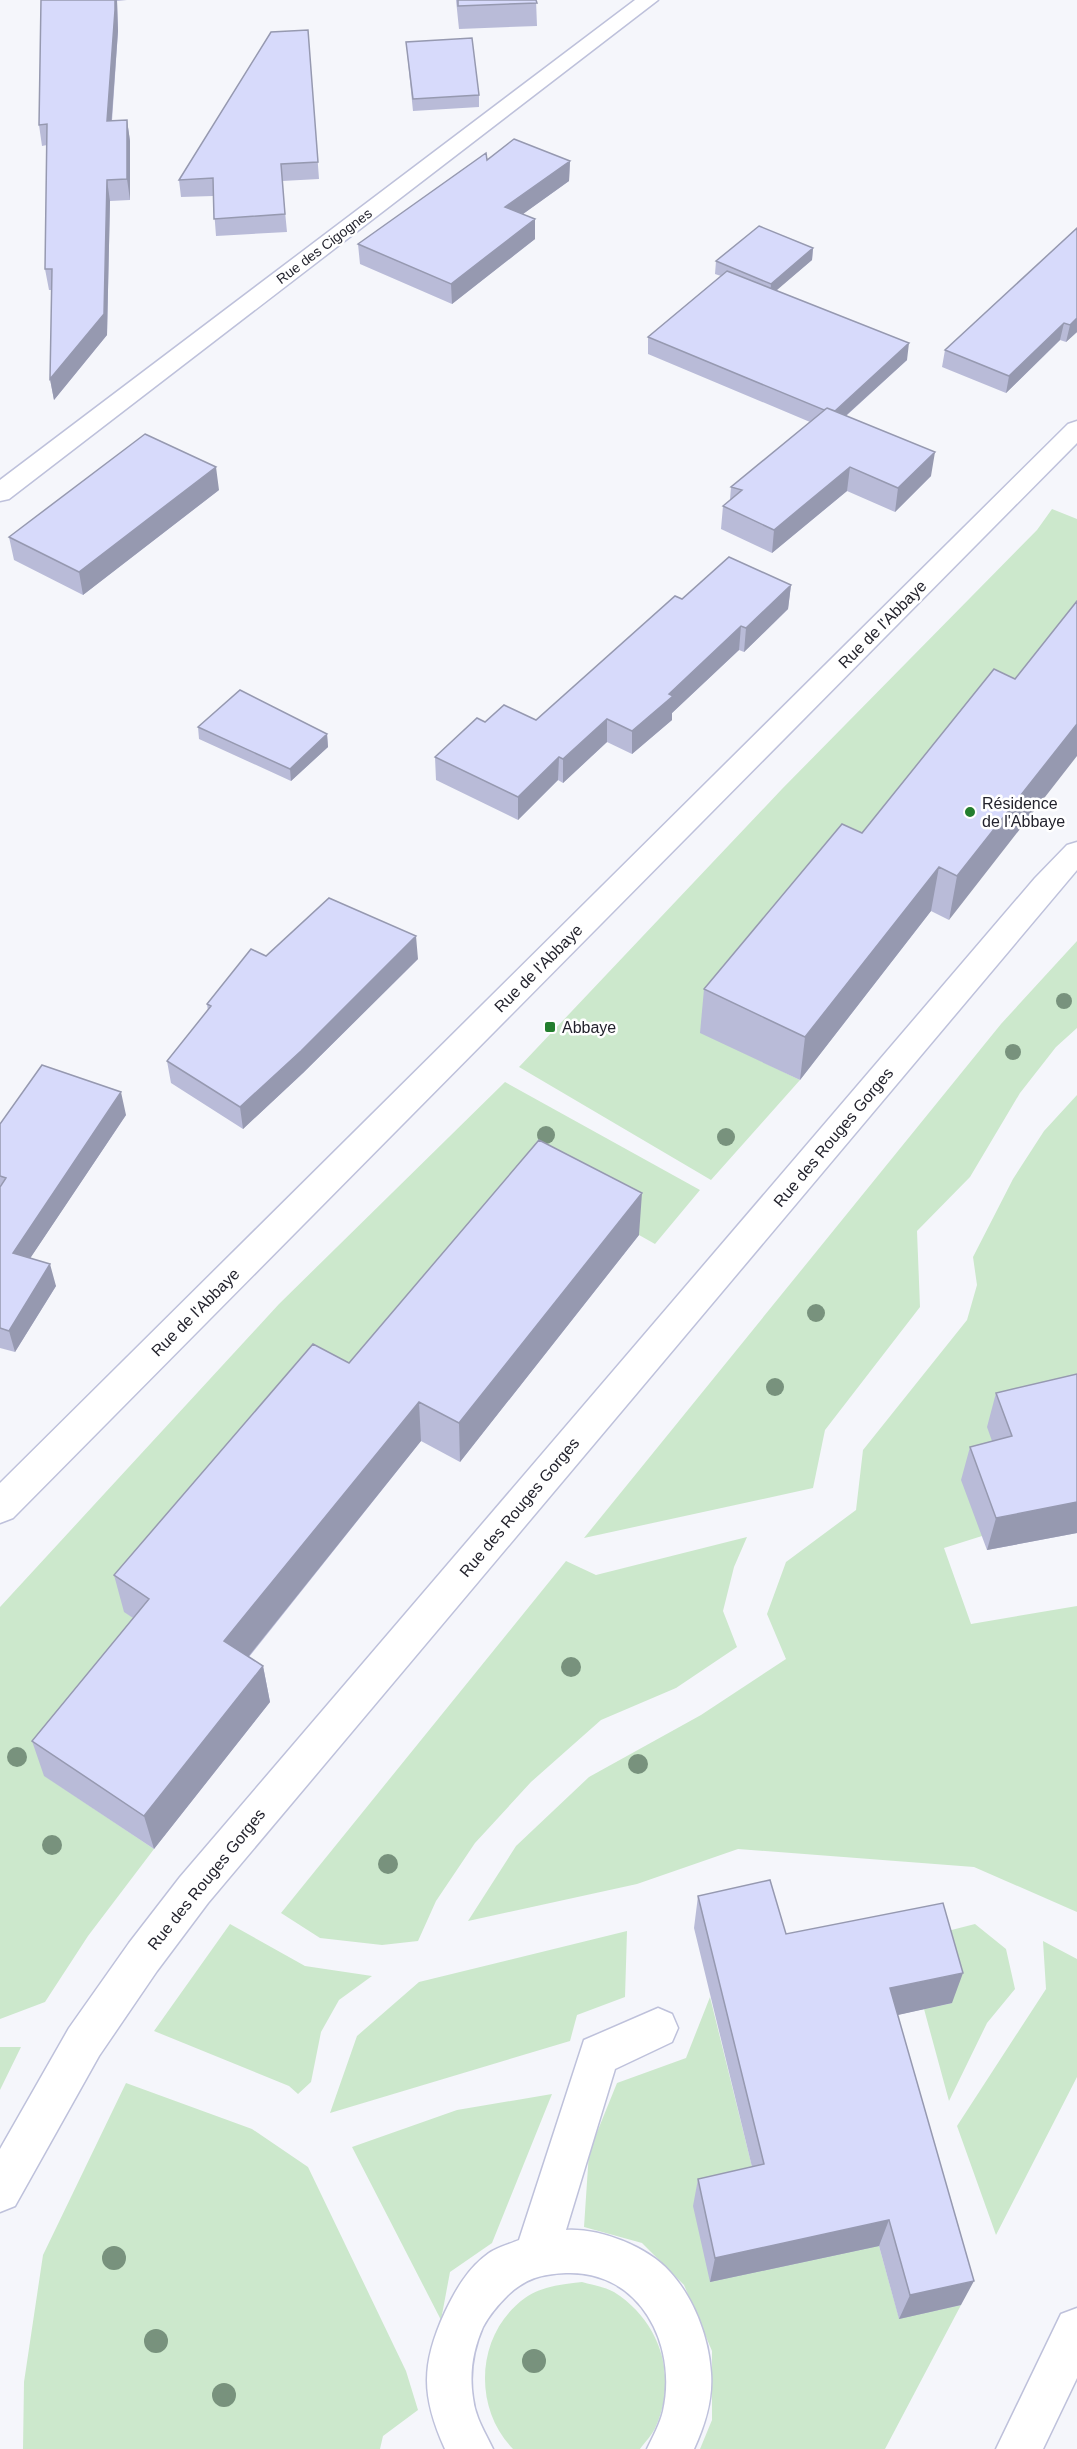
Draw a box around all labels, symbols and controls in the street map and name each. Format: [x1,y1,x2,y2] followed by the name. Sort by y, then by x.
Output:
[273,205,375,287] street label: Rue des Cigognes
[835,577,930,672] street label: Rue de l'Abbaye
[982,795,1065,830] place label: Résidence de l'Abbaye
[963,805,977,819] marker: Résidence de l'Abbaye
[491,921,586,1016] street label: Rue de l'Abbaye
[562,1019,616,1036] place label: Abbaye
[543,1020,557,1034] marker: Abbaye
[770,1064,896,1210] street label: Rue des Rouges Gorges
[148,1265,243,1360] street label: Rue de l'Abbaye
[456,1434,582,1580] street label: Rue des Rouges Gorges
[144,1806,268,1953] street label: Rue des Rouges Gorges

